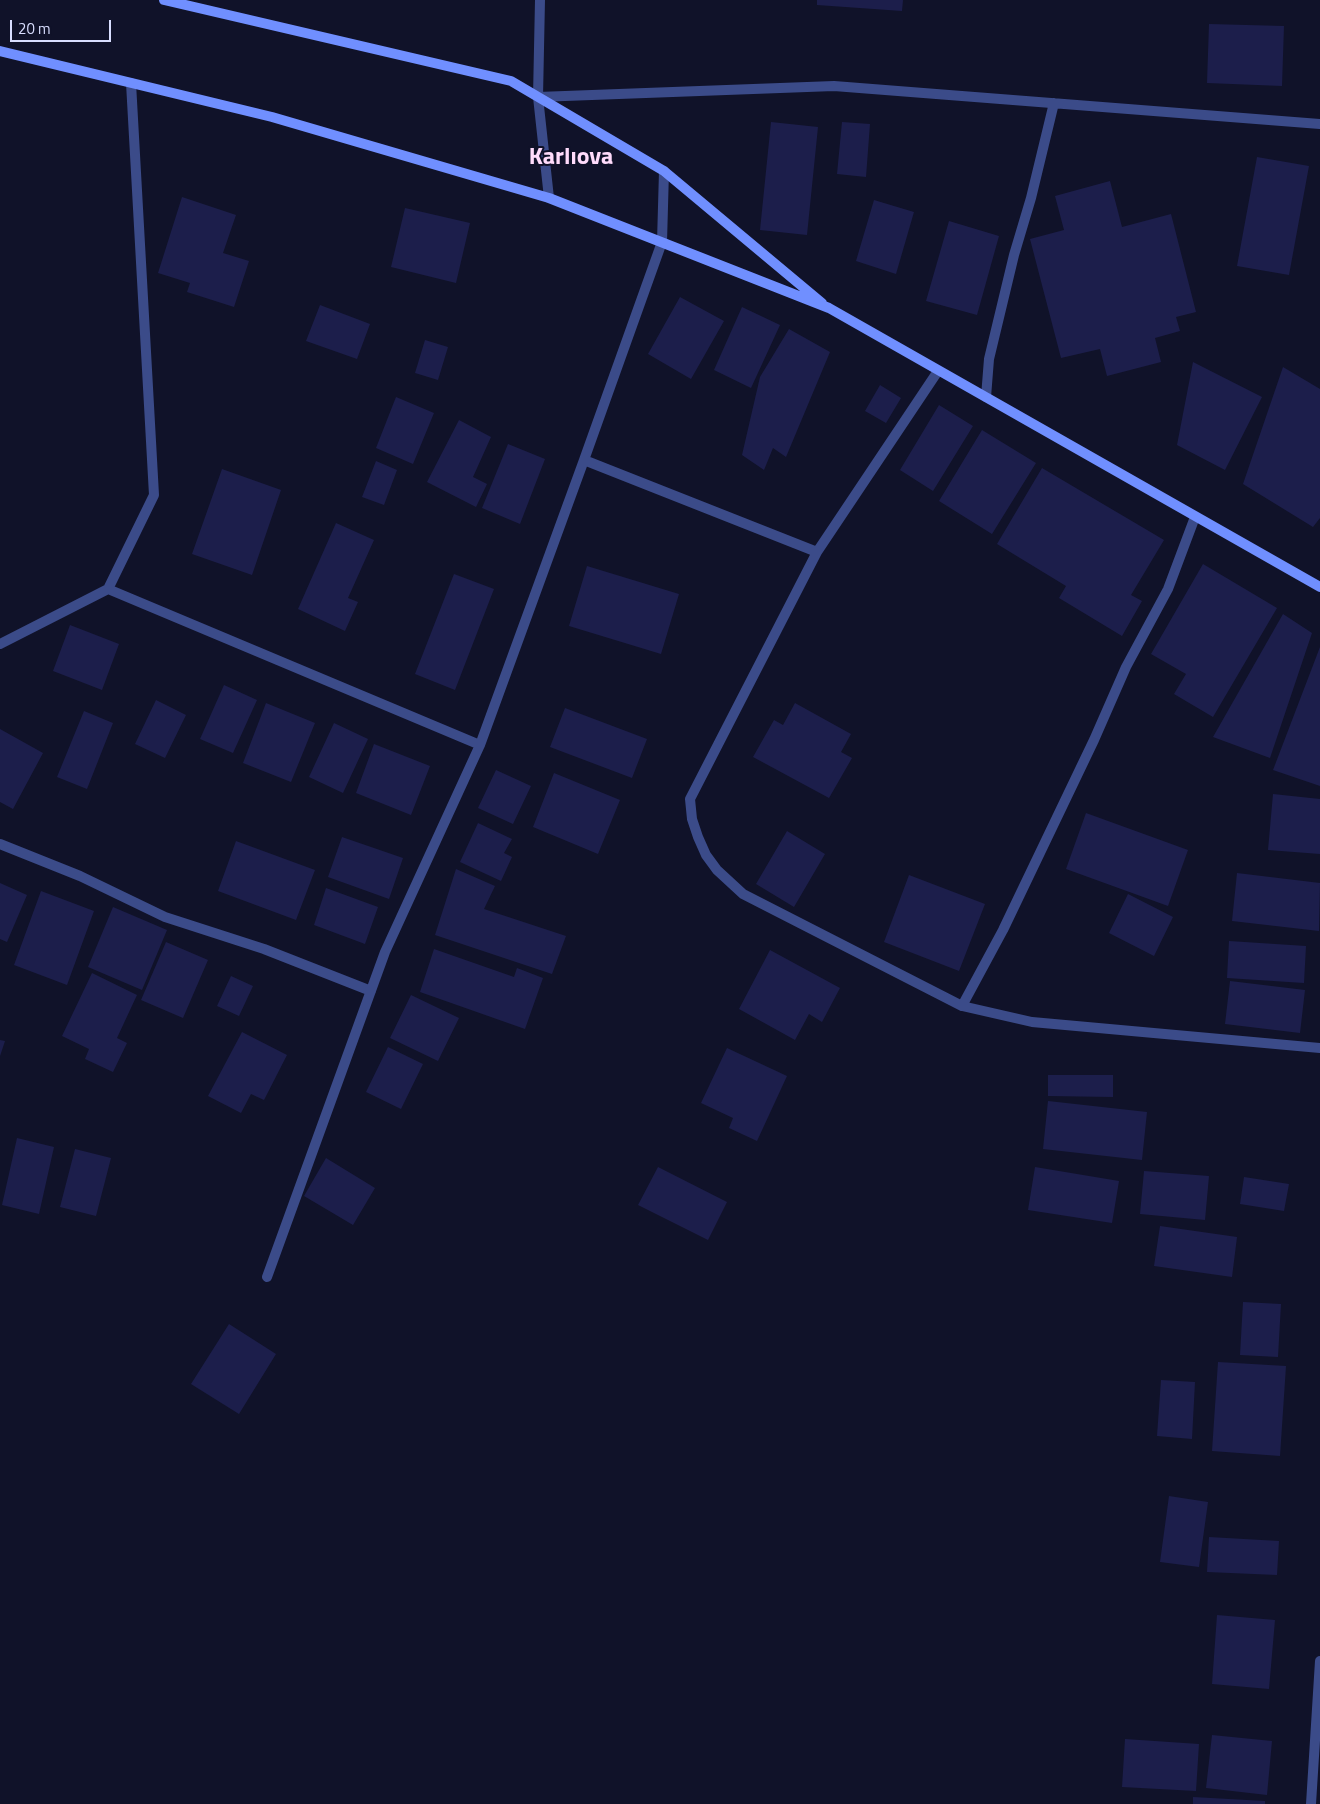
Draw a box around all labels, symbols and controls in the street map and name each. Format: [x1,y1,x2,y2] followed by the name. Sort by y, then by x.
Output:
[12,10,114,42] scale bar
[18,17,51,40] text: 20 m
[529,144,613,172] district label: Karlıova

